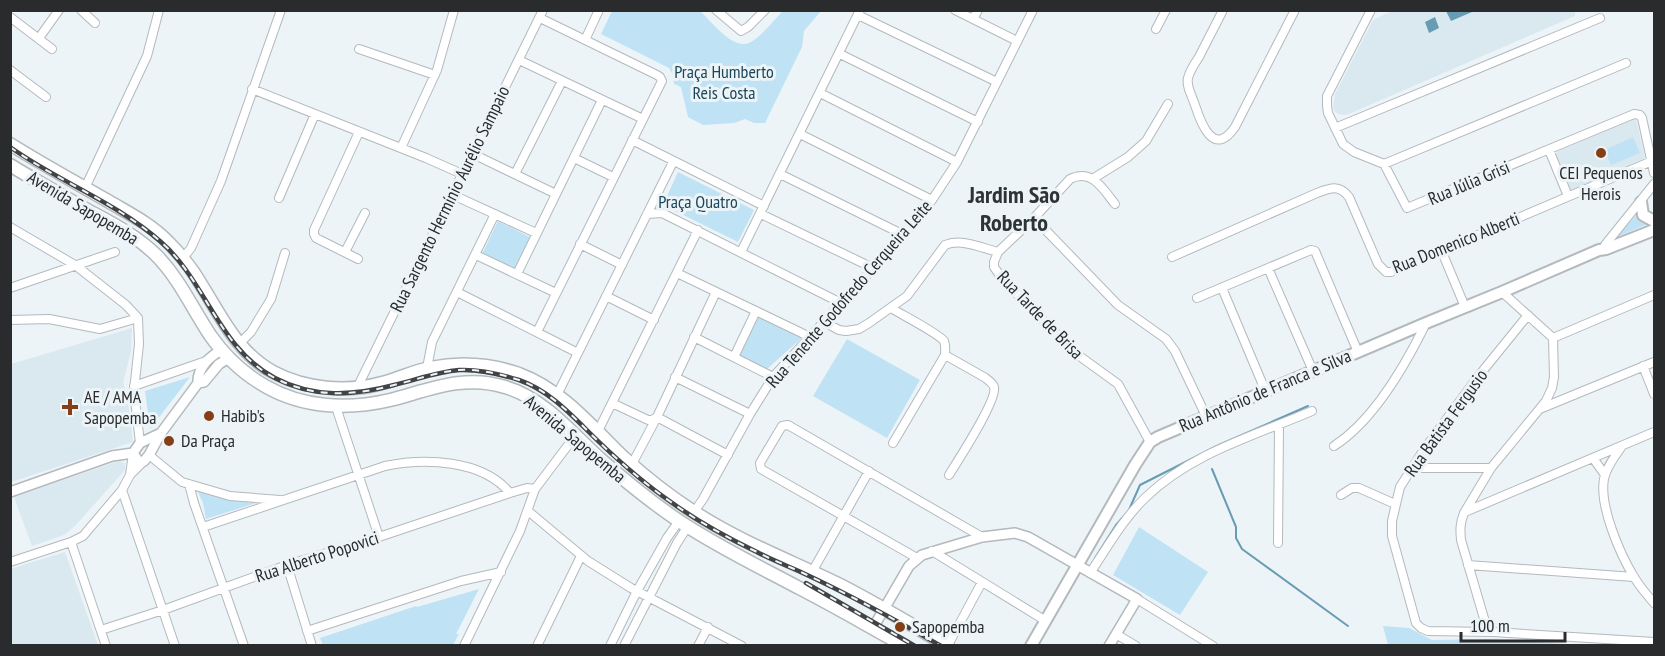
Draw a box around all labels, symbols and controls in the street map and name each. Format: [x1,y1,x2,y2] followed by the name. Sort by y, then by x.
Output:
[674,60,774,104] park label: Praça Humberto Reis Costa
[385,82,515,316] street label: Rua Sargento Hermínio Aurélio Sampaio
[1594,146,1608,160] marker: CEI Pequenos Herois
[1425,155,1513,210] street label: Rua Júlia Grisi
[1559,161,1643,205] place label: CEI Pequenos Herois
[24,165,143,250] street label: Avenida Sapopemba
[967,179,1060,238] district label: Jardim São Roberto
[658,190,738,213] park label: Praça Quatro
[761,195,937,392] street label: Rua Tenente Godofredo Cerqueira Leite
[1389,207,1523,278] street label: Rua Domenico Alberti
[992,266,1088,364] street label: Rua Tarde de Brisa
[1175,344,1354,437] street label: Rua Antônio de Franca e Silva
[1399,364,1492,481] street label: Rua Batista Fergusio
[84,385,157,429] place label: AE / AMA Sapopemba
[520,389,631,488] street label: Avenida Sapopemba
[61,398,79,416] marker: AE / AMA Sapopemba
[221,404,265,427] place label: Habib's
[202,409,216,423] marker: Habib's
[181,429,235,452] place label: Da Praça
[162,434,176,448] marker: Da Praça
[252,526,382,587] street label: Rua Alberto Popovici
[1461,605,1564,643] scale bar
[1470,614,1510,637] text: 100 m
[912,615,985,638] place label: Sapopemba
[893,620,907,634] marker: Sapopemba

